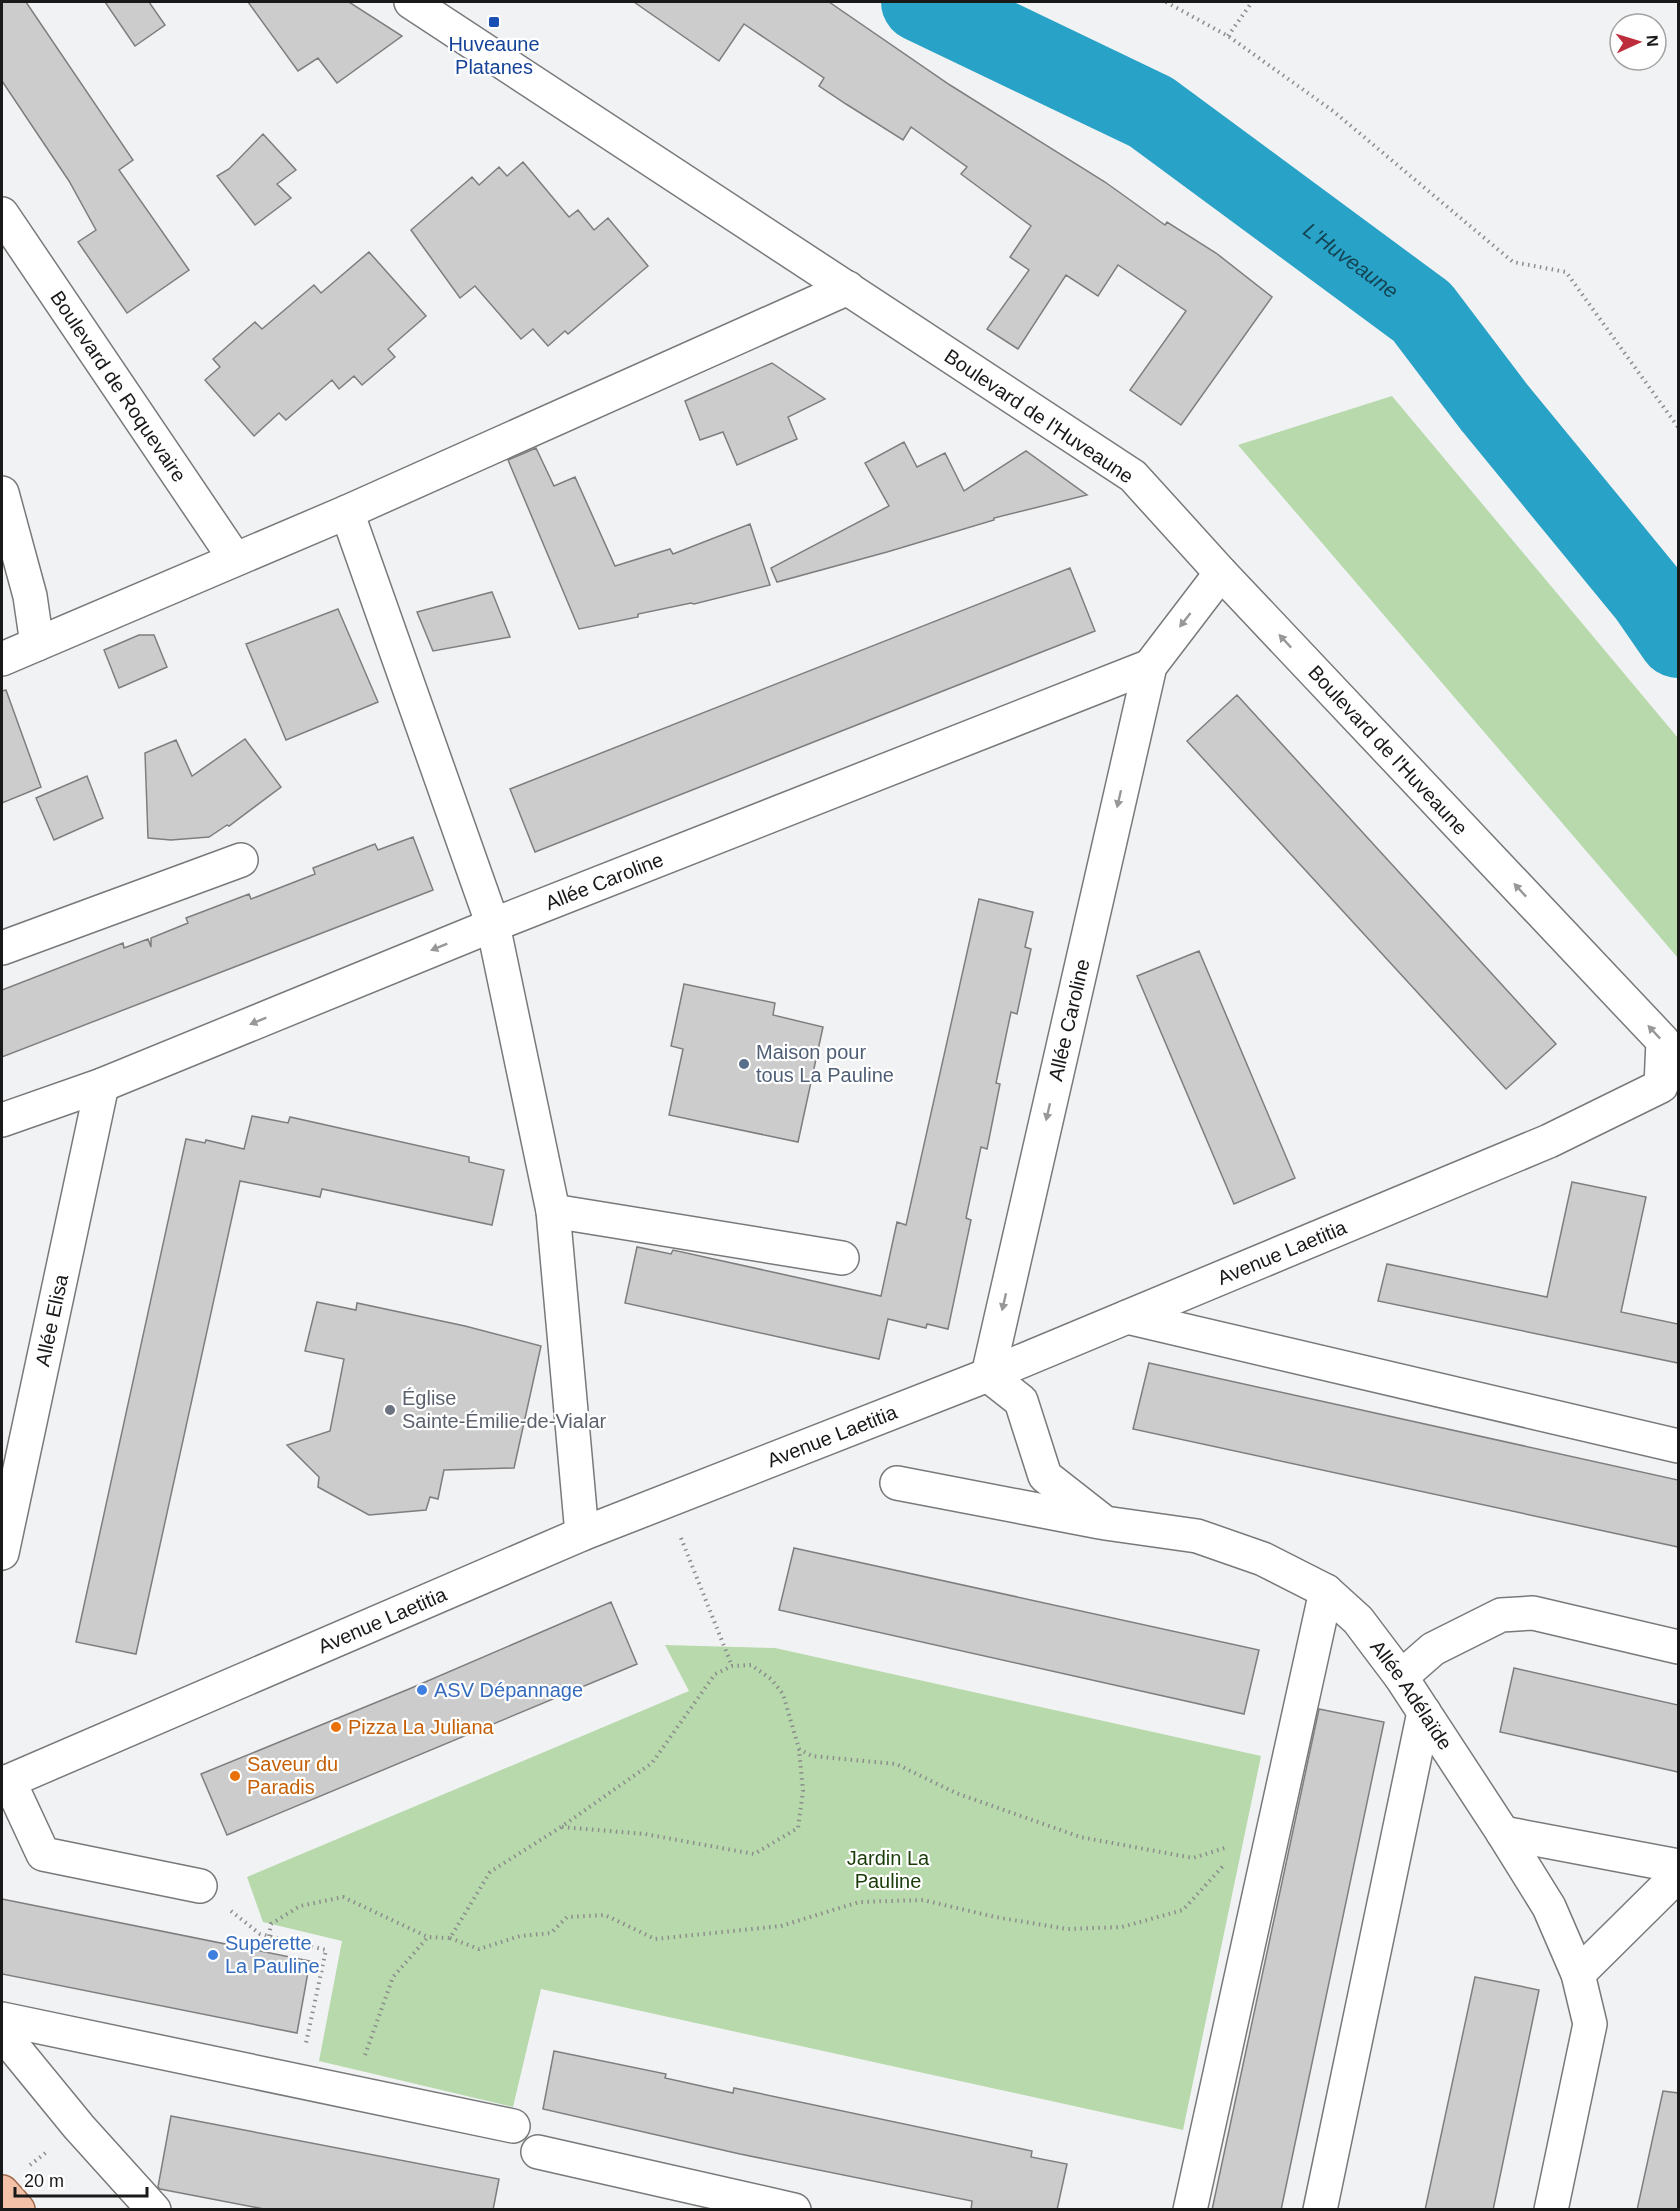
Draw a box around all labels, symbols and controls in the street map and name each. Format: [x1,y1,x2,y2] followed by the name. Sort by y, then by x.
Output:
[1608,12,1668,72] north arrow
[487,15,501,29] marker: Huveaune Platanes
[448,33,540,78] place label: Huveaune Platanes
[1644,35,1661,47] text: N
[1300,218,1403,302] water label: L'Huveaune
[46,287,191,486] street label: Boulevard de Roquevaire
[940,345,1138,487] street label: Boulevard de l'Huveaune
[1180,612,1192,627] one-way arrow
[1279,634,1292,649] one-way arrow
[1304,661,1472,839] street label: Boulevard de l'Huveaune
[1114,790,1123,809] one-way arrow
[542,848,666,914] street label: Allée Caroline
[1513,882,1527,897] one-way arrow
[429,942,447,952] one-way arrow
[1044,957,1094,1083] street label: Allée Caroline
[249,1017,267,1026] one-way arrow
[1647,1024,1661,1039] one-way arrow
[756,1041,894,1086] place label: Maison pour tous La Pauline
[737,1057,751,1071] marker: Maison pour tous La Pauline
[1042,1103,1052,1121] one-way arrow
[1214,1215,1350,1289] street label: Avenue Laetitia
[31,1271,72,1368] street label: Allée Elisa
[999,1293,1009,1311] one-way arrow
[402,1387,607,1432] place label: Église Sainte-Émilie-de-Vialar
[764,1400,901,1471] street label: Avenue Laetitia
[383,1403,397,1417] marker: Église Sainte-Émilie-de-Vialar
[315,1582,451,1657] street label: Avenue Laetitia
[1366,1636,1457,1754] street label: Allée Adélaïde
[434,1679,583,1701] place label: ASV Dépannage
[415,1683,429,1697] marker: ASV Dépannage
[348,1716,495,1738] place label: Pizza La Juliana
[329,1720,343,1734] marker: Pizza La Juliana
[247,1753,338,1798] place label: Saveur du Paradis
[228,1769,242,1783] marker: Saveur du Paradis
[847,1847,930,1892] park label: Jardin La Pauline
[225,1932,320,1977] place label: Superette La Pauline
[206,1948,220,1962] marker: Superette La Pauline
[15,2160,147,2198] scale bar
[24,2171,64,2191] text: 20 m

